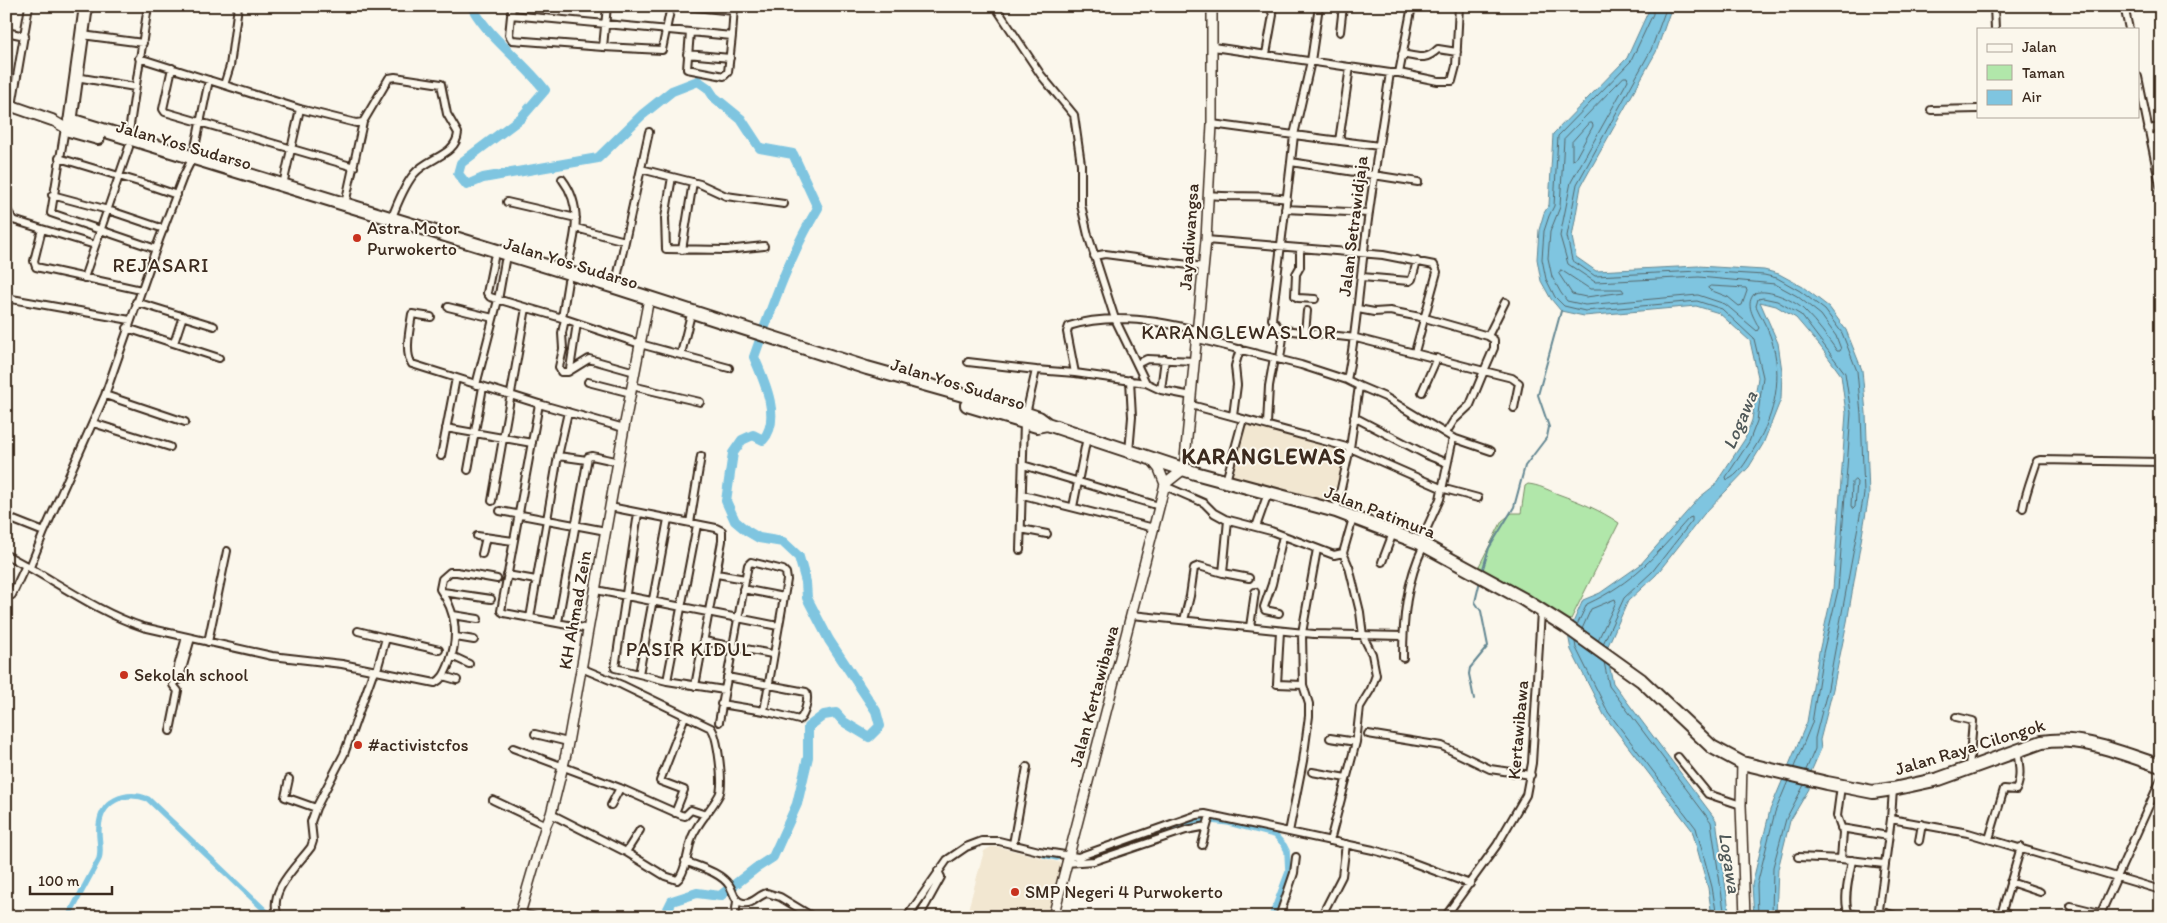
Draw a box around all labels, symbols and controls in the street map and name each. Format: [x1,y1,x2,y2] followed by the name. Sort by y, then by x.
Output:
[1977,28,2140,118] legend
[2022,38,2056,56] text: Jalan
[2022,64,2065,82] text: Taman
[2022,88,2041,106] text: Air
[114,115,254,175] street label: Jalan Yos Sudarso
[1333,154,1373,298] street label: Jalan Setrawidjaja
[1174,183,1204,291] street label: Jayadiwangsa
[367,217,460,260] place label: Astra Motor Purwokerto
[351,232,363,244] marker: Astra Motor Purwokerto
[501,232,641,294] street label: Jalan Yos Sudarso
[113,253,209,277] district label: REJASARI
[1141,320,1337,344] district label: KARANGLEWAS LOR
[888,353,1028,415] street label: Jalan Yos Sudarso
[1717,387,1763,453] water label: Logawa
[1182,443,1346,470] district label: KARANGLEWAS
[1321,481,1439,544] street label: Jalan Patimura
[554,549,596,671] street label: KH Ahmad Zein
[1065,622,1124,769] street label: Jalan Kertawibawa
[626,637,752,661] district label: PASIR KIDUL
[134,664,248,686] place label: Sekolah school
[118,669,130,681] marker: Sekolah school
[1503,679,1533,780] street label: Kertawibawa
[1892,714,2048,780] street label: Jalan Raya Cilongok
[368,734,469,756] place label: #activistcfos
[352,739,364,751] marker: #activistcfos
[1714,831,1746,895] water label: Logawa
[30,863,112,895] scale bar
[38,872,80,890] text: 100 m
[1025,881,1223,903] place label: SMP Negeri 4 Purwokerto
[1009,886,1021,898] marker: SMP Negeri 4 Purwokerto

